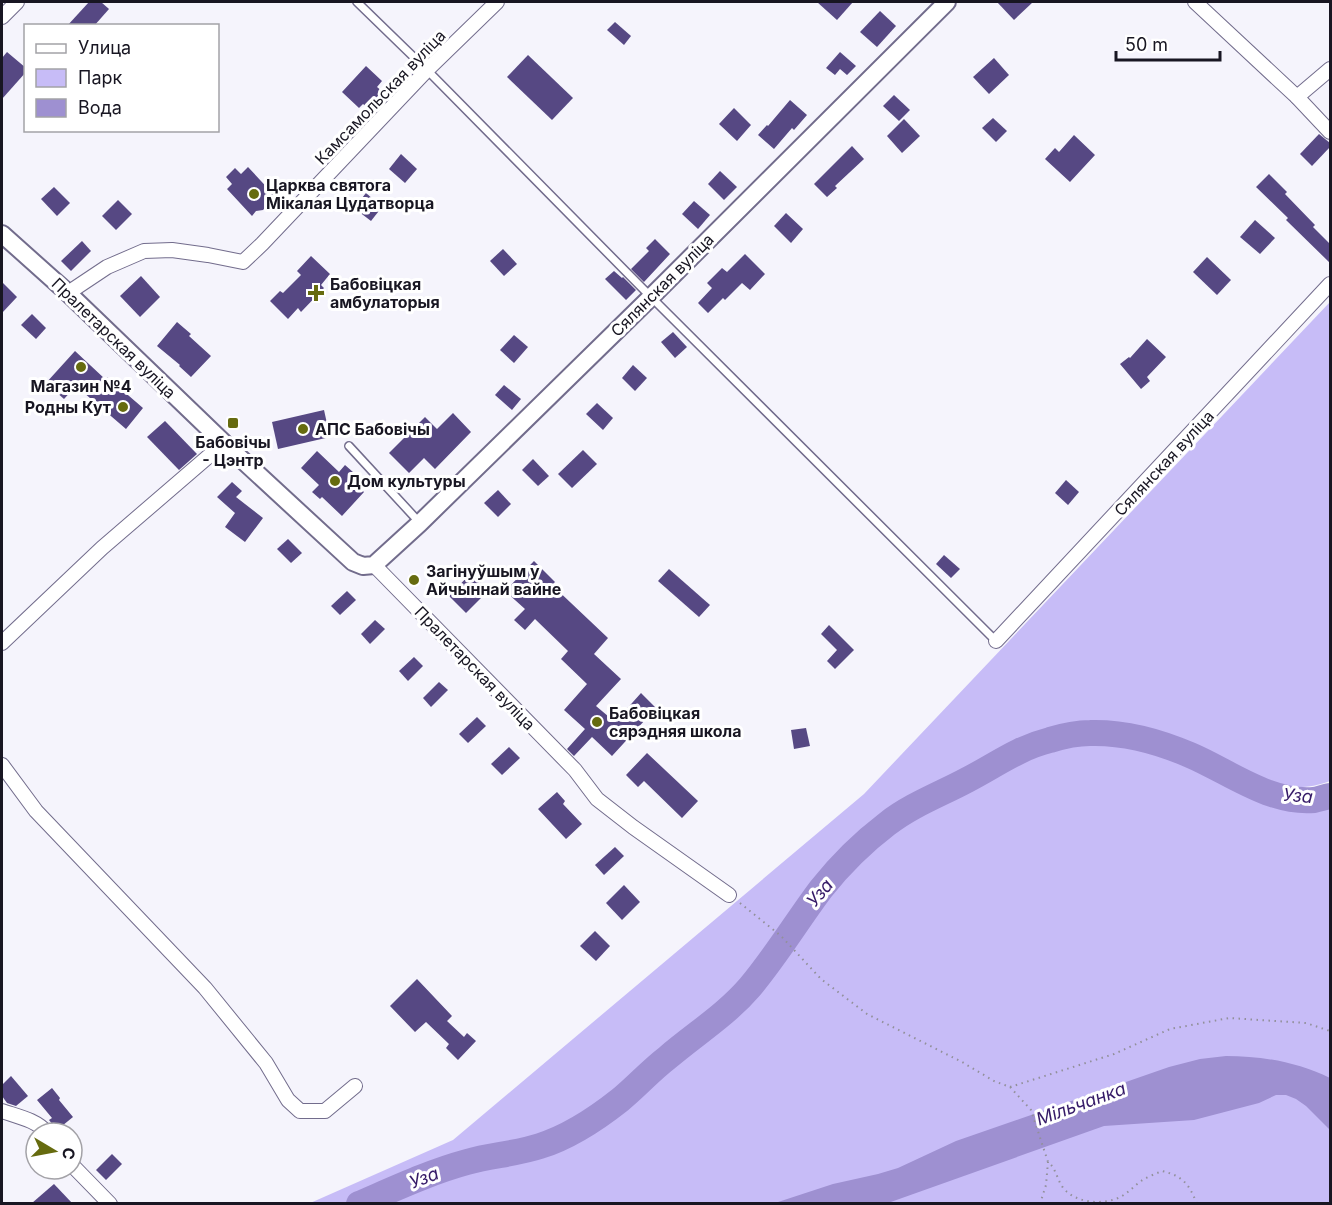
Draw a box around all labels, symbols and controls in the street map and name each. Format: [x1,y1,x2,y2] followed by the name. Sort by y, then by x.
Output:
[24,24,219,132] legend
[1116,24,1220,62] scale bar
[310,25,450,169] street label: Камсамольская вуліца
[1125,34,1168,55] text: 50 m
[78,37,131,58] text: Улица
[78,67,123,88] text: Парк
[78,97,122,118] text: Вода
[266,175,434,213] place label: Царква святога Мікалая Цудатворца
[247,187,261,201] marker: Царква святога Мікалая Цудатворца
[606,229,718,341] street label: Сялянская вуліца
[48,274,180,402] street label: Пралетарская вуліца
[330,274,440,312] place label: Бабовіцкая амбулаторыя
[307,284,325,302] marker: Бабовіцкая амбулаторыя
[74,360,88,374] marker: Магазин №4
[31,376,132,396] place label: Магазин №4
[25,397,111,417] place label: Родны Кут
[116,400,130,414] marker: Родны Кут
[1110,406,1218,520] street label: Сялянская вуліца
[226,416,240,430] marker: Бабовічы - Цэнтр
[315,419,430,439] place label: АПС Бабовічы
[296,422,310,436] marker: АПС Бабовічы
[195,432,271,470] place label: Бабовічы - Цэнтр
[347,471,466,491] place label: Дом культуры
[328,474,342,488] marker: Дом культуры
[426,561,561,599] place label: Загінуўшым у Айчыннай вайне
[407,573,421,587] marker: Загінуўшым у Айчыннай вайне
[411,602,539,734] street label: Пралетарская вуліца
[609,703,742,741] place label: Бабовіцкая сярэдняя школа
[590,715,604,729] marker: Бабовіцкая сярэдняя школа
[1282,784,1314,807] water label: Уза
[802,874,837,911] water label: Уза
[1033,1078,1129,1129] water label: Мільчанка
[24,1121,84,1181] north arrow
[58,1146,80,1161] text: С
[406,1162,442,1193] water label: Уза

